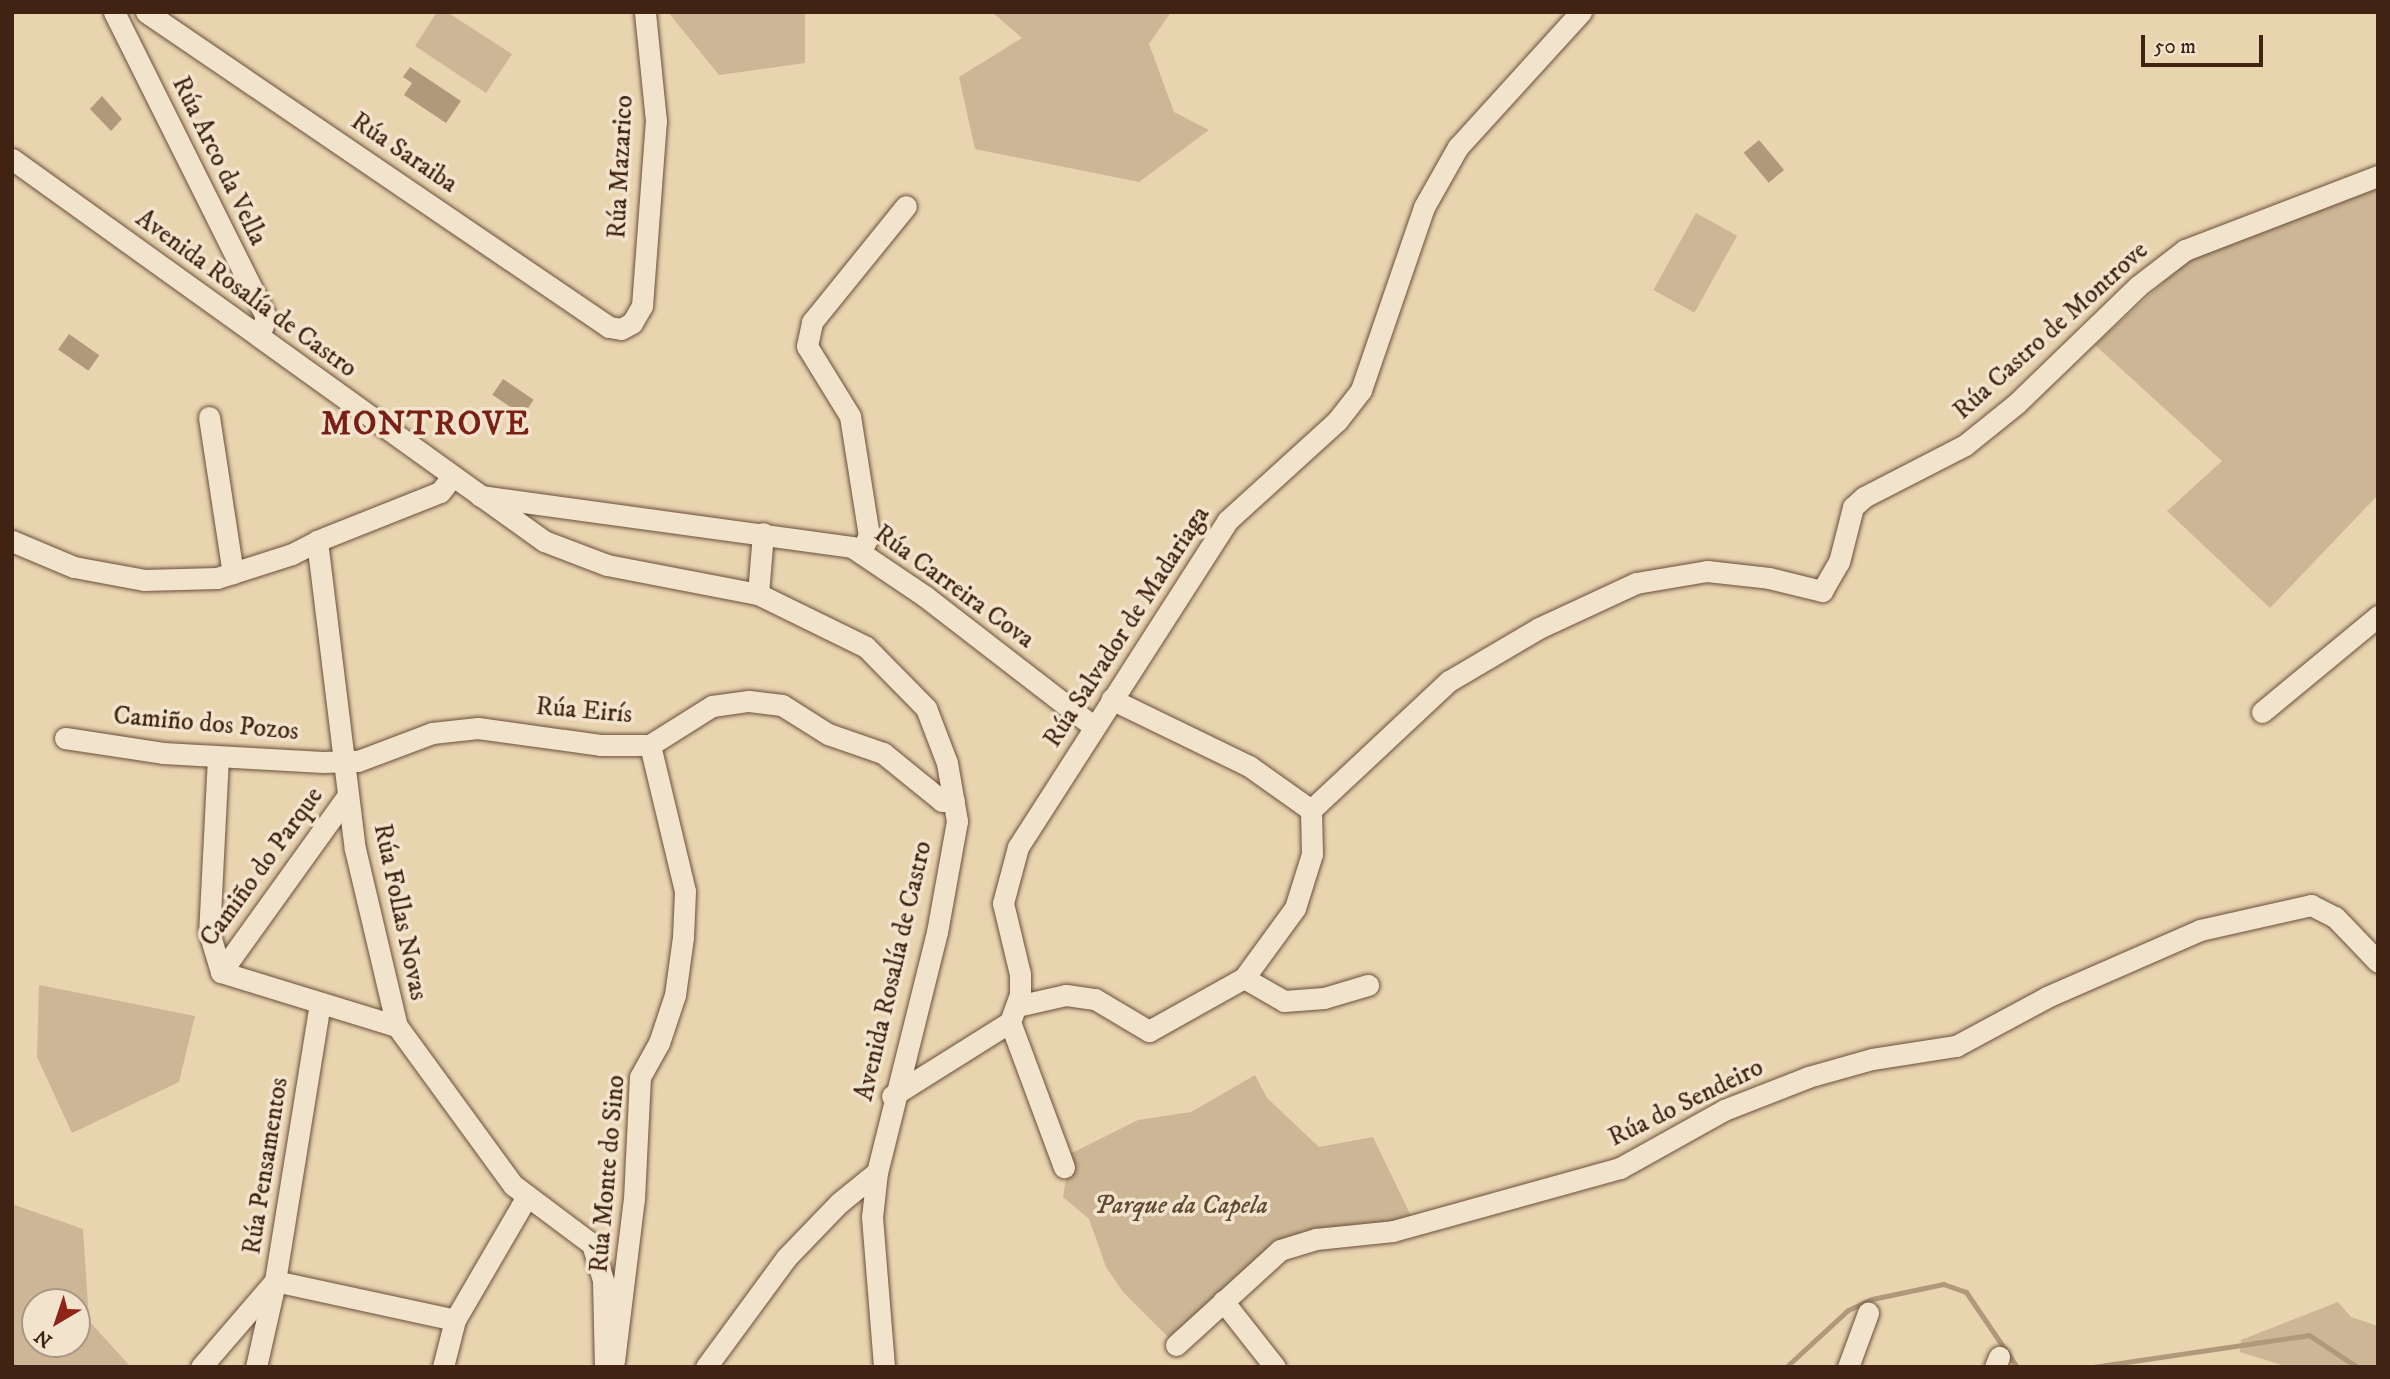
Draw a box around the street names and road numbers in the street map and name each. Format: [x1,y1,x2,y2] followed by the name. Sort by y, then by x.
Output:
[165,71,273,251] street label: Rúa Arco da Vella
[602,94,640,240] street label: Rúa Mazarico
[345,106,463,200] street label: Rúa Saraiba
[129,203,363,385] street label: Avenida Rosalía de Castro
[1947,235,2155,427] street label: Rúa Castro de Montrove
[1037,501,1217,753] street label: Rúa Salvador de Madariaga
[868,518,1040,656] street label: Rúa Carreira Cova
[535,691,633,731] street label: Rúa Eirís
[112,700,300,748] street label: Camiño dos Pozos
[194,781,330,953] street label: Camiño do Parque
[366,821,434,1003] street label: Rúa Follas Novas
[849,838,939,1104] street label: Avenida Rosalía de Castro
[1604,1052,1768,1154] street label: Rúa do Sendeiro
[584,1074,632,1274] street label: Rúa Monte do Sino
[237,1075,295,1257] street label: Rúa Pensamentos

